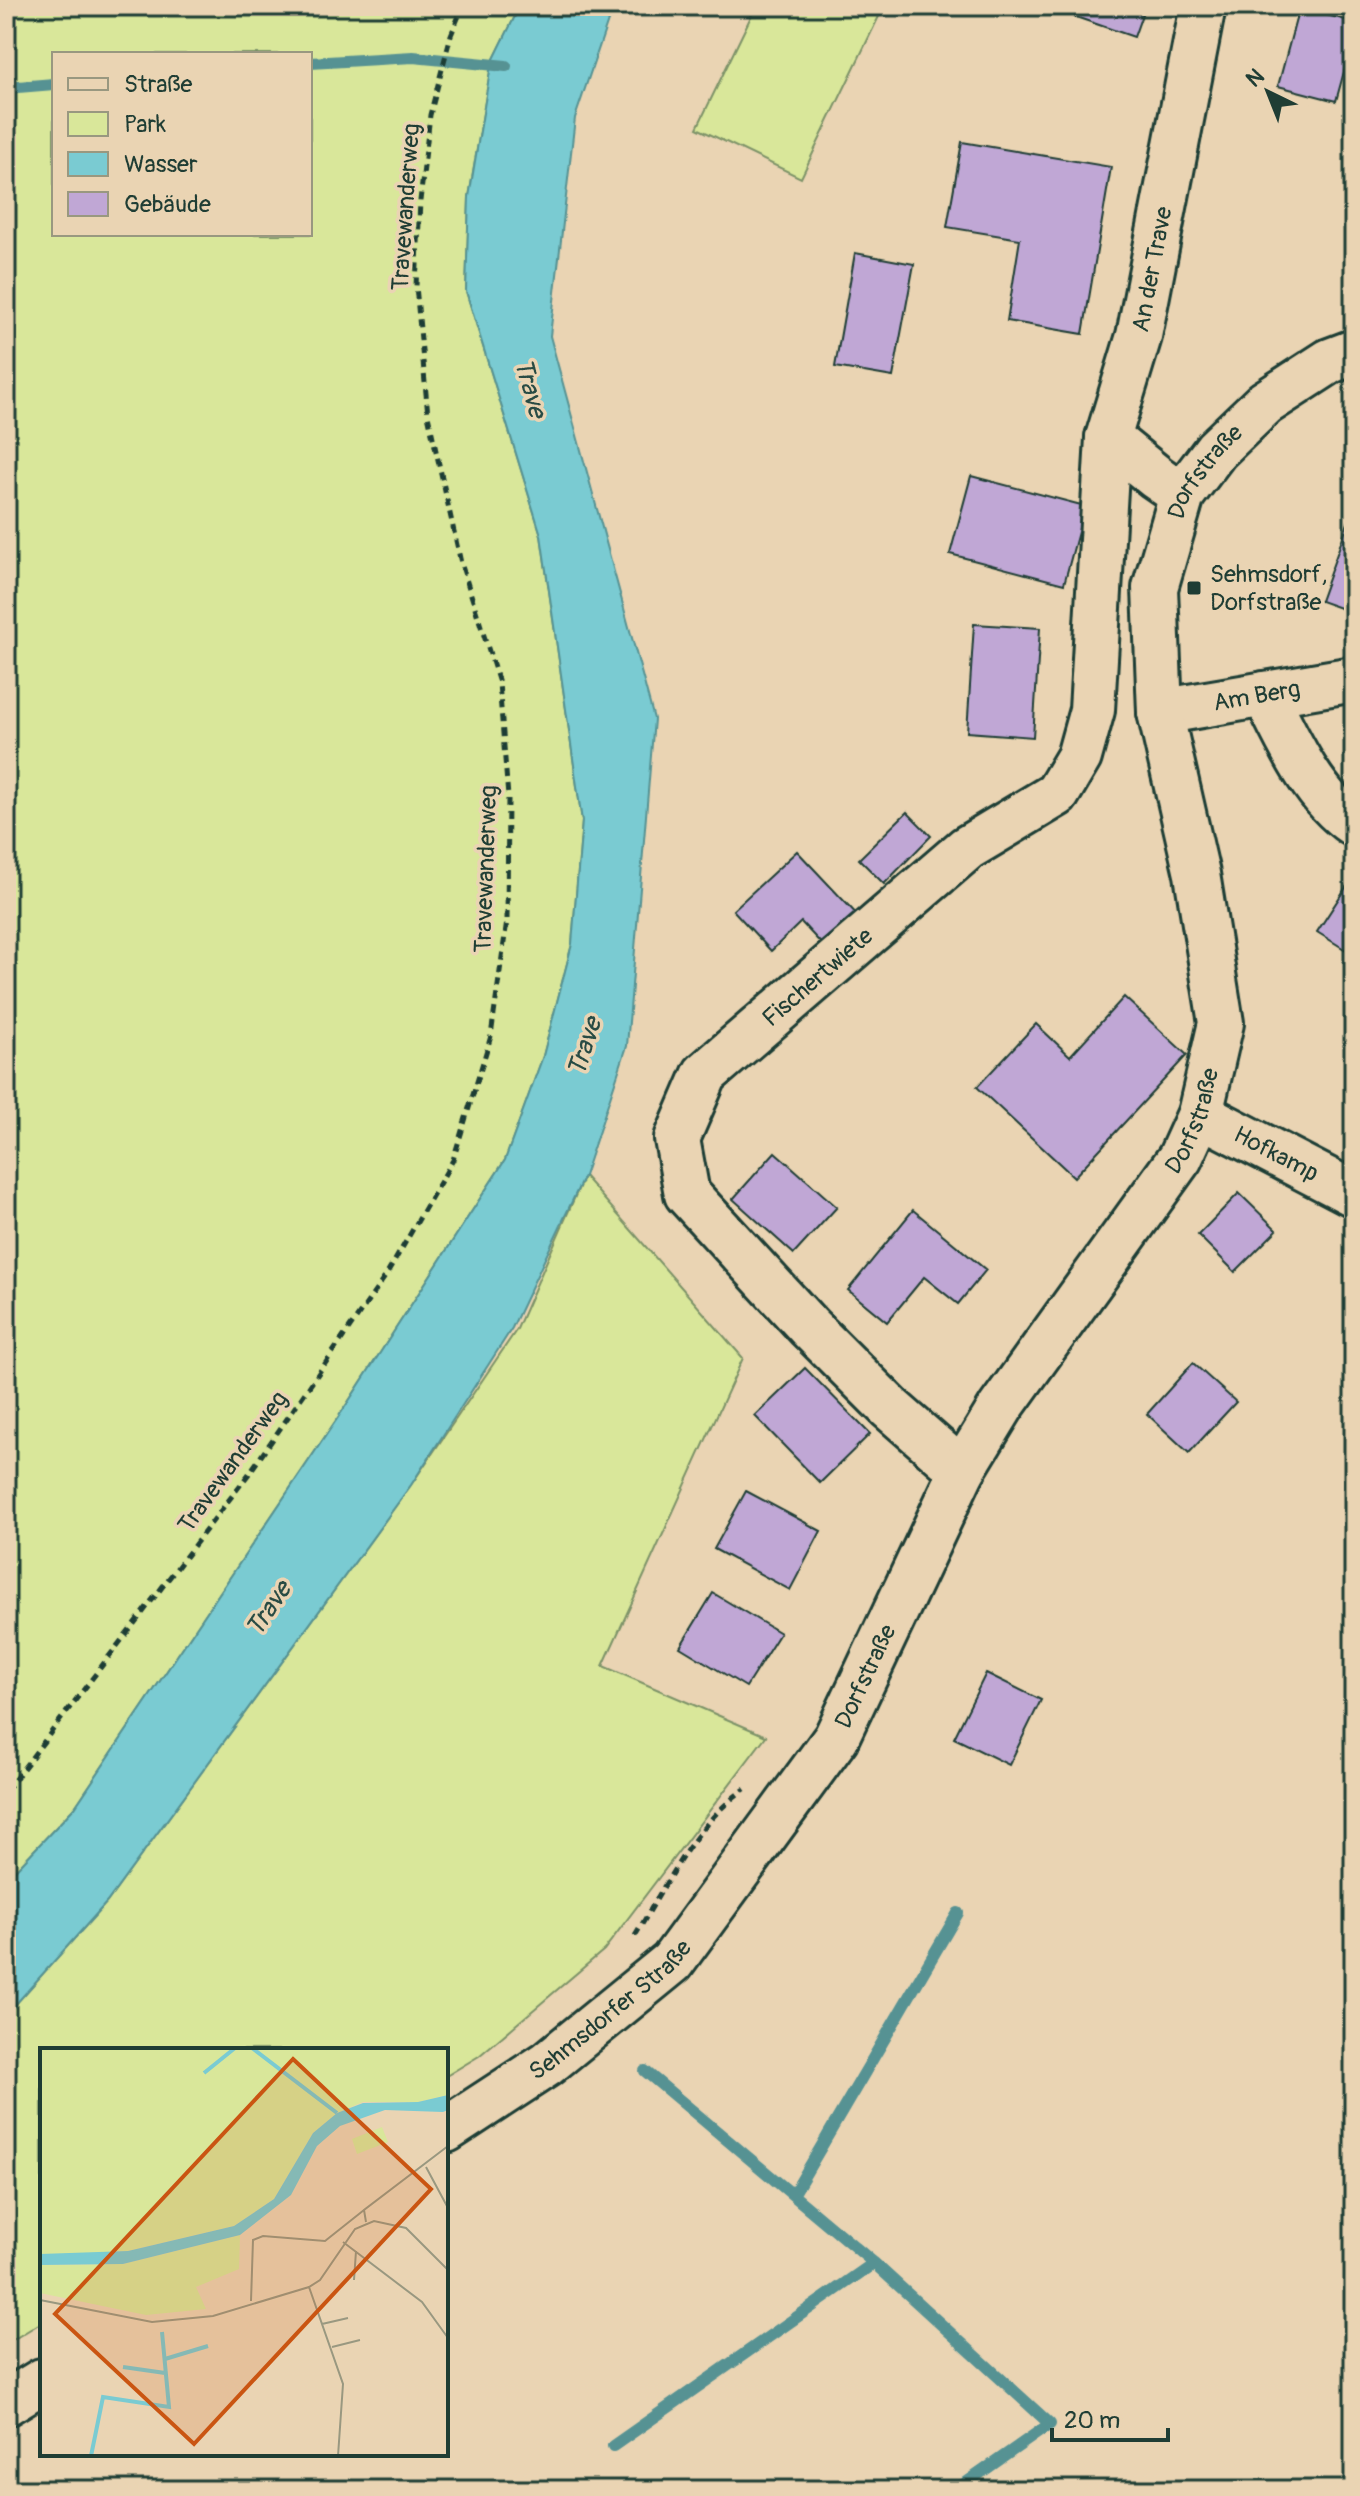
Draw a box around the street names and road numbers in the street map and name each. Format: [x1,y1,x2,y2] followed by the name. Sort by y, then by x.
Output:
[386,122,426,292] street label: Travewanderweg
[1126,204,1178,334] street label: An der Trave
[1161,418,1249,522] street label: Dorfstraße
[1211,674,1302,717] street label: Am Berg
[469,785,503,953] street label: Travewanderweg
[756,921,879,1033] street label: Fischertwiete
[1159,1065,1225,1180] street label: Dorfstraße
[1229,1120,1324,1188] street label: Hofkamp
[172,1386,294,1538] street label: Travewanderweg
[828,1619,902,1733] street label: Dorfstraße
[523,1934,698,2086] street label: Sehmsdorfer Straße

